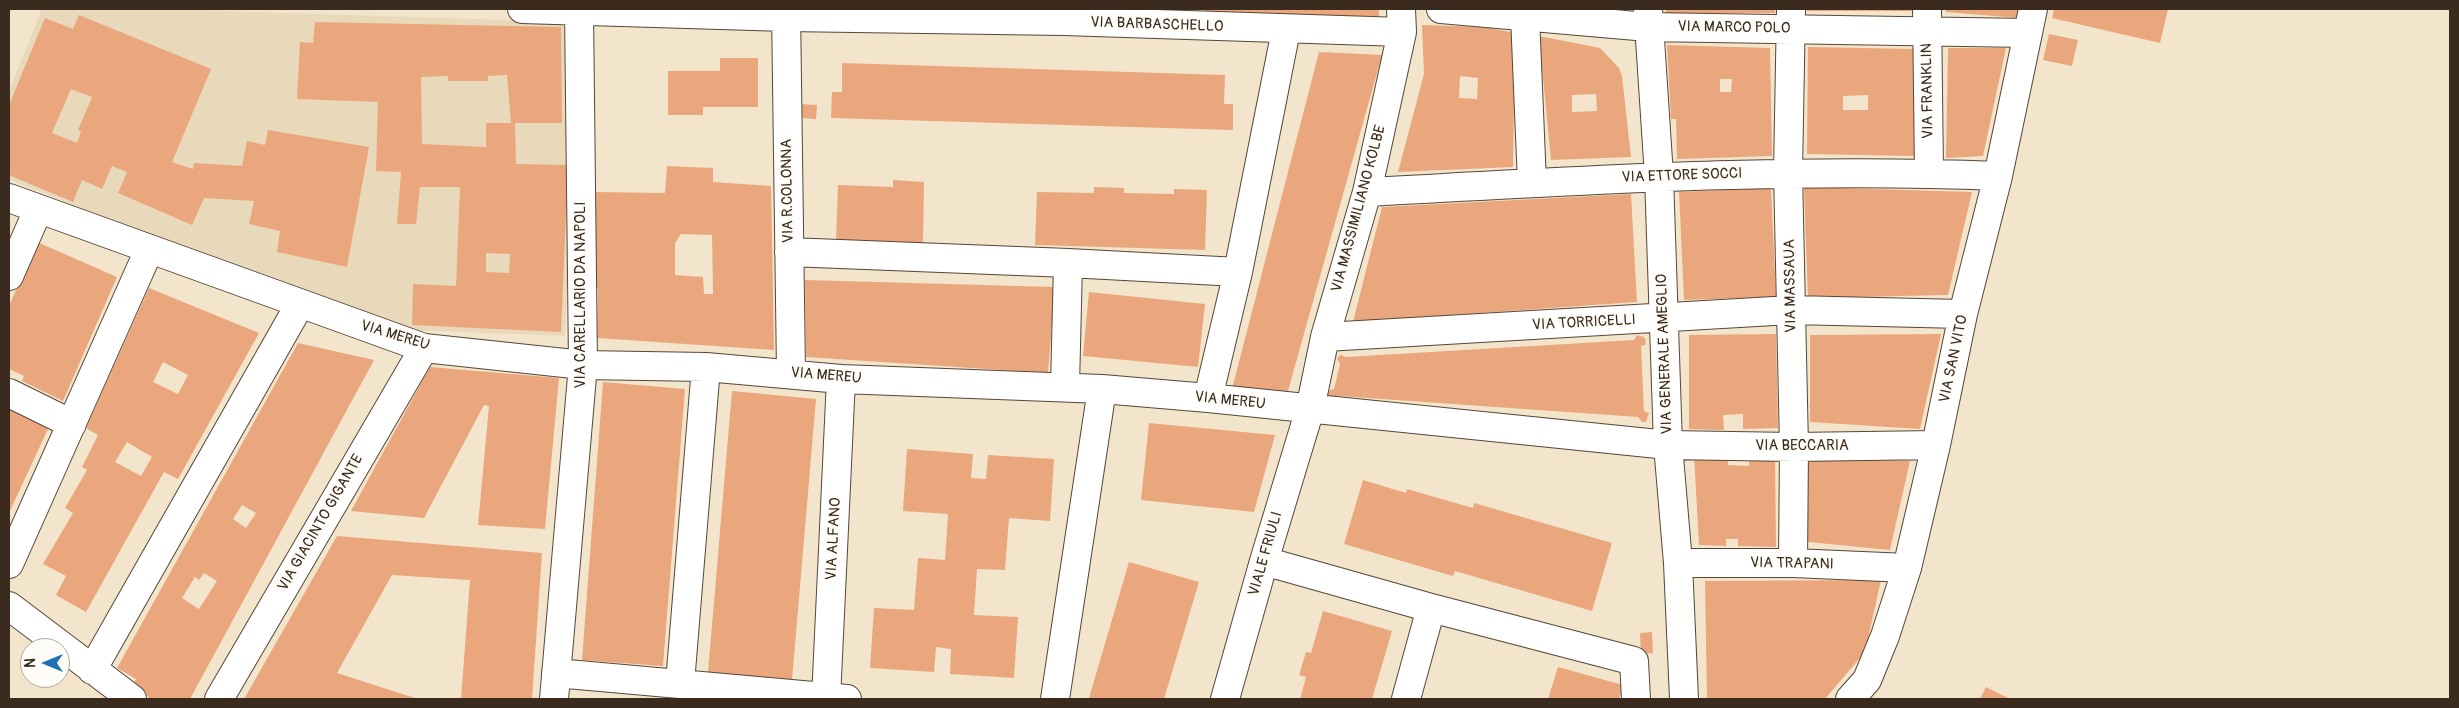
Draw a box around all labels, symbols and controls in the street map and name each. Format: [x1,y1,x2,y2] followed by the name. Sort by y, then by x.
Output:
[1090,14,1224,36] street label: VIA BARBASCHELLO
[1678,18,1790,38] street label: VIA MARCO POLO
[1918,43,1938,139] street label: VIA FRANKLIN
[1328,124,1390,294] street label: VIA MASSIMILIANO KOLBE
[778,139,798,243] street label: VIA R.COLONNA
[1621,165,1743,187] street label: VIA ETTORE SOCCI
[572,202,590,388] street label: VIA CARELLARIO DA NAPOLI
[1781,239,1801,333] street label: VIA MASSAUA
[1653,273,1677,435] street label: VIA GENERALE AMEGLIO
[1532,311,1636,335] street label: VIA TORRICELLI
[1936,314,1972,404] street label: VIA SAN VITO
[358,317,432,355] street label: VIA MEREU
[790,364,862,388] street label: VIA MEREU
[1194,388,1266,414] street label: VIA MEREU
[1755,437,1849,455] street label: VIA BECCARIA
[274,451,368,595] street label: VIA GIACINTO GIGANTE
[823,497,845,581] street label: VIA ALFANO
[1245,510,1287,598] street label: VIALE FRIULI
[1750,554,1834,574] street label: VIA TRAPANI
[20,638,70,688] north arrow
[22,658,39,668] text: N

